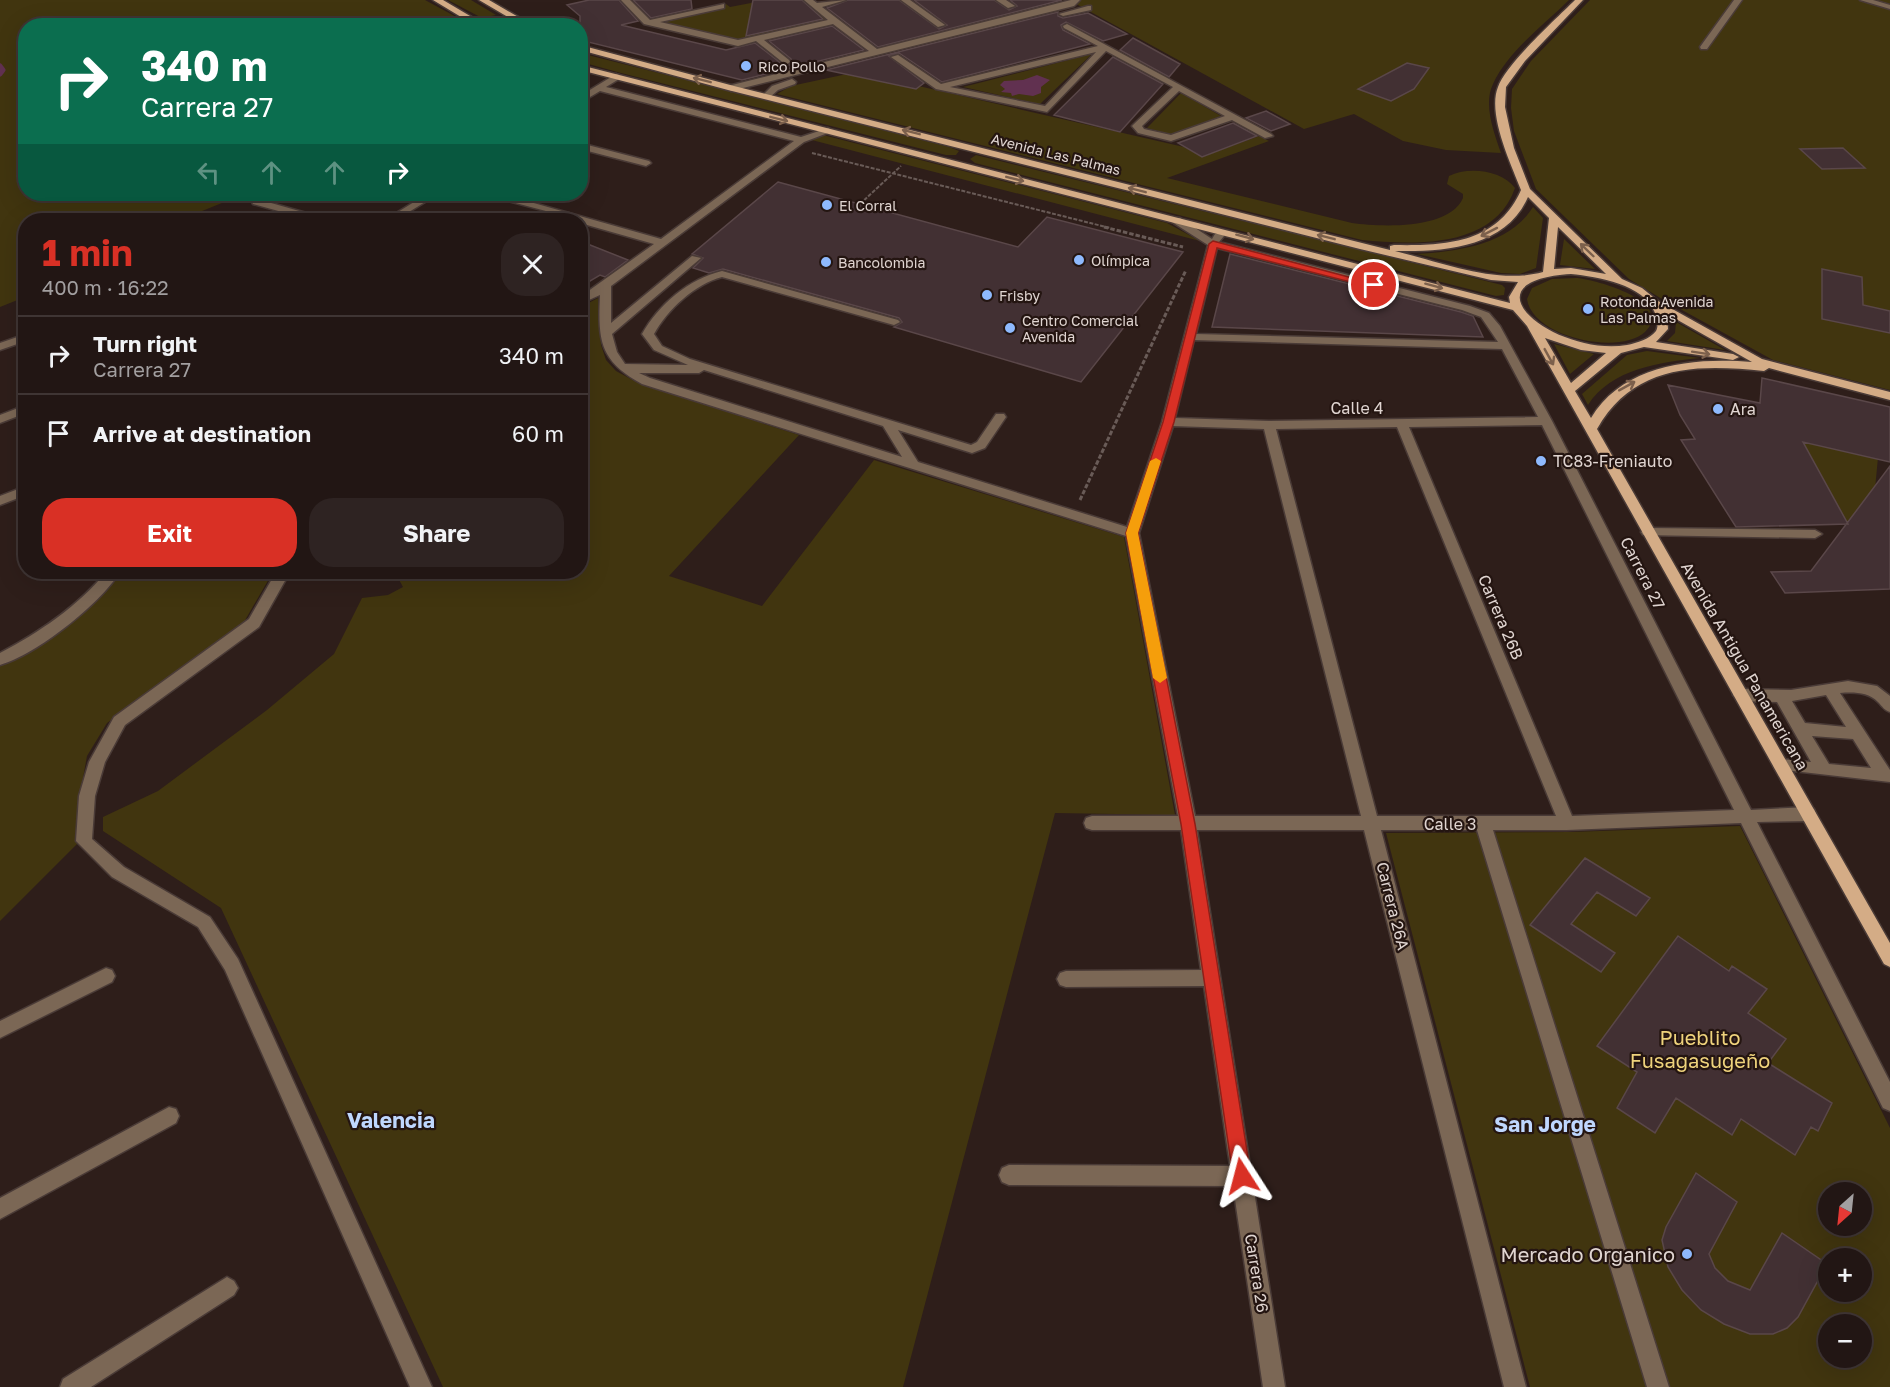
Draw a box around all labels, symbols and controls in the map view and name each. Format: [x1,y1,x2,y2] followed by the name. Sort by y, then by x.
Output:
[141,40,267,90] text: 340 m
[42,42,120,120] icon: right
[758,58,825,75] place label: Rico Pollo
[739,59,753,73] marker: Rico Pollo
[693,74,712,86] one-way arrow
[141,91,273,123] text: Carrera 27
[769,113,788,125] one-way arrow
[902,126,921,138] one-way arrow
[990,130,1122,178] street label: Avenida Las Palmas
[192,156,225,189] icon: left
[255,156,288,189] icon: ahead
[318,156,351,189] icon: ahead
[381,156,414,189] icon: right
[1005,173,1024,185] one-way arrow
[1128,183,1147,195] one-way arrow
[839,197,897,214] place label: El Corral
[820,198,834,212] marker: El Corral
[1481,227,1499,238] one-way arrow
[42,231,133,274] text: 1 min
[1317,231,1336,243] one-way arrow
[1235,232,1254,243] one-way arrow
[501,233,564,296] button: close
[1579,243,1594,257] one-way arrow
[1091,252,1150,269] place label: Olímpica
[1072,253,1086,267] marker: Olímpica
[838,254,925,271] place label: Bancolombia
[819,255,833,269] marker: Bancolombia
[1348,259,1399,310] pin
[1357,268,1390,301] icon: arrive
[42,275,169,299] text: 400 m · 16:22
[1424,281,1443,293] one-way arrow
[999,287,1040,304] place label: Frisby
[980,288,994,302] marker: Frisby
[1600,293,1714,326] place label: Rotonda Avenida Las Palmas
[1581,302,1595,316] marker: Rotonda Avenida Las Palmas
[1022,312,1138,345] place label: Centro Comercial Avenida
[1003,321,1017,335] marker: Centro Comercial Avenida
[93,330,197,357] text: Turn right
[42,339,75,372] icon: right
[499,342,564,369] text: 340 m
[1691,347,1710,358] one-way arrow
[1544,348,1555,366] one-way arrow
[93,357,191,381] text: Carrera 27
[1618,380,1636,391] one-way arrow
[1330,398,1384,418] street label: Calle 4
[1730,399,1756,419] place label: Ara
[1711,402,1725,416] marker: Ara
[42,417,75,450] icon: arrive
[93,420,311,447] text: Arrive at destination
[512,420,564,447] text: 60 m
[1553,451,1672,471] place label: TC83-Freniauto
[1534,454,1548,468] marker: TC83-Freniauto
[42,498,297,567] button: Exit
[309,498,564,567] button: Share
[1616,534,1670,612] street label: Carrera 27
[1677,558,1813,774] street label: Avenida Antigua Panamericana
[1474,572,1528,662] street label: Carrera 26B
[1424,814,1476,834] street label: Calle 3
[1372,860,1414,953] street label: Carrera 26A
[1630,1025,1770,1072] park label: Pueblito Fusagasugeño
[347,1107,435,1133] district label: Valencia
[1494,1111,1596,1137] district label: San Jorge
[1210,1144,1274,1208] position arrow
[1818,1182,1872,1236] north arrow
[1818,1182,1872,1368] map controls
[1241,1232,1273,1314] street label: Carrera 26
[1501,1242,1675,1266] place label: Mercado Organico
[1680,1247,1694,1261] marker: Mercado Organico
[1818,1248,1872,1302] button: +
[1818,1314,1872,1368] button: −

